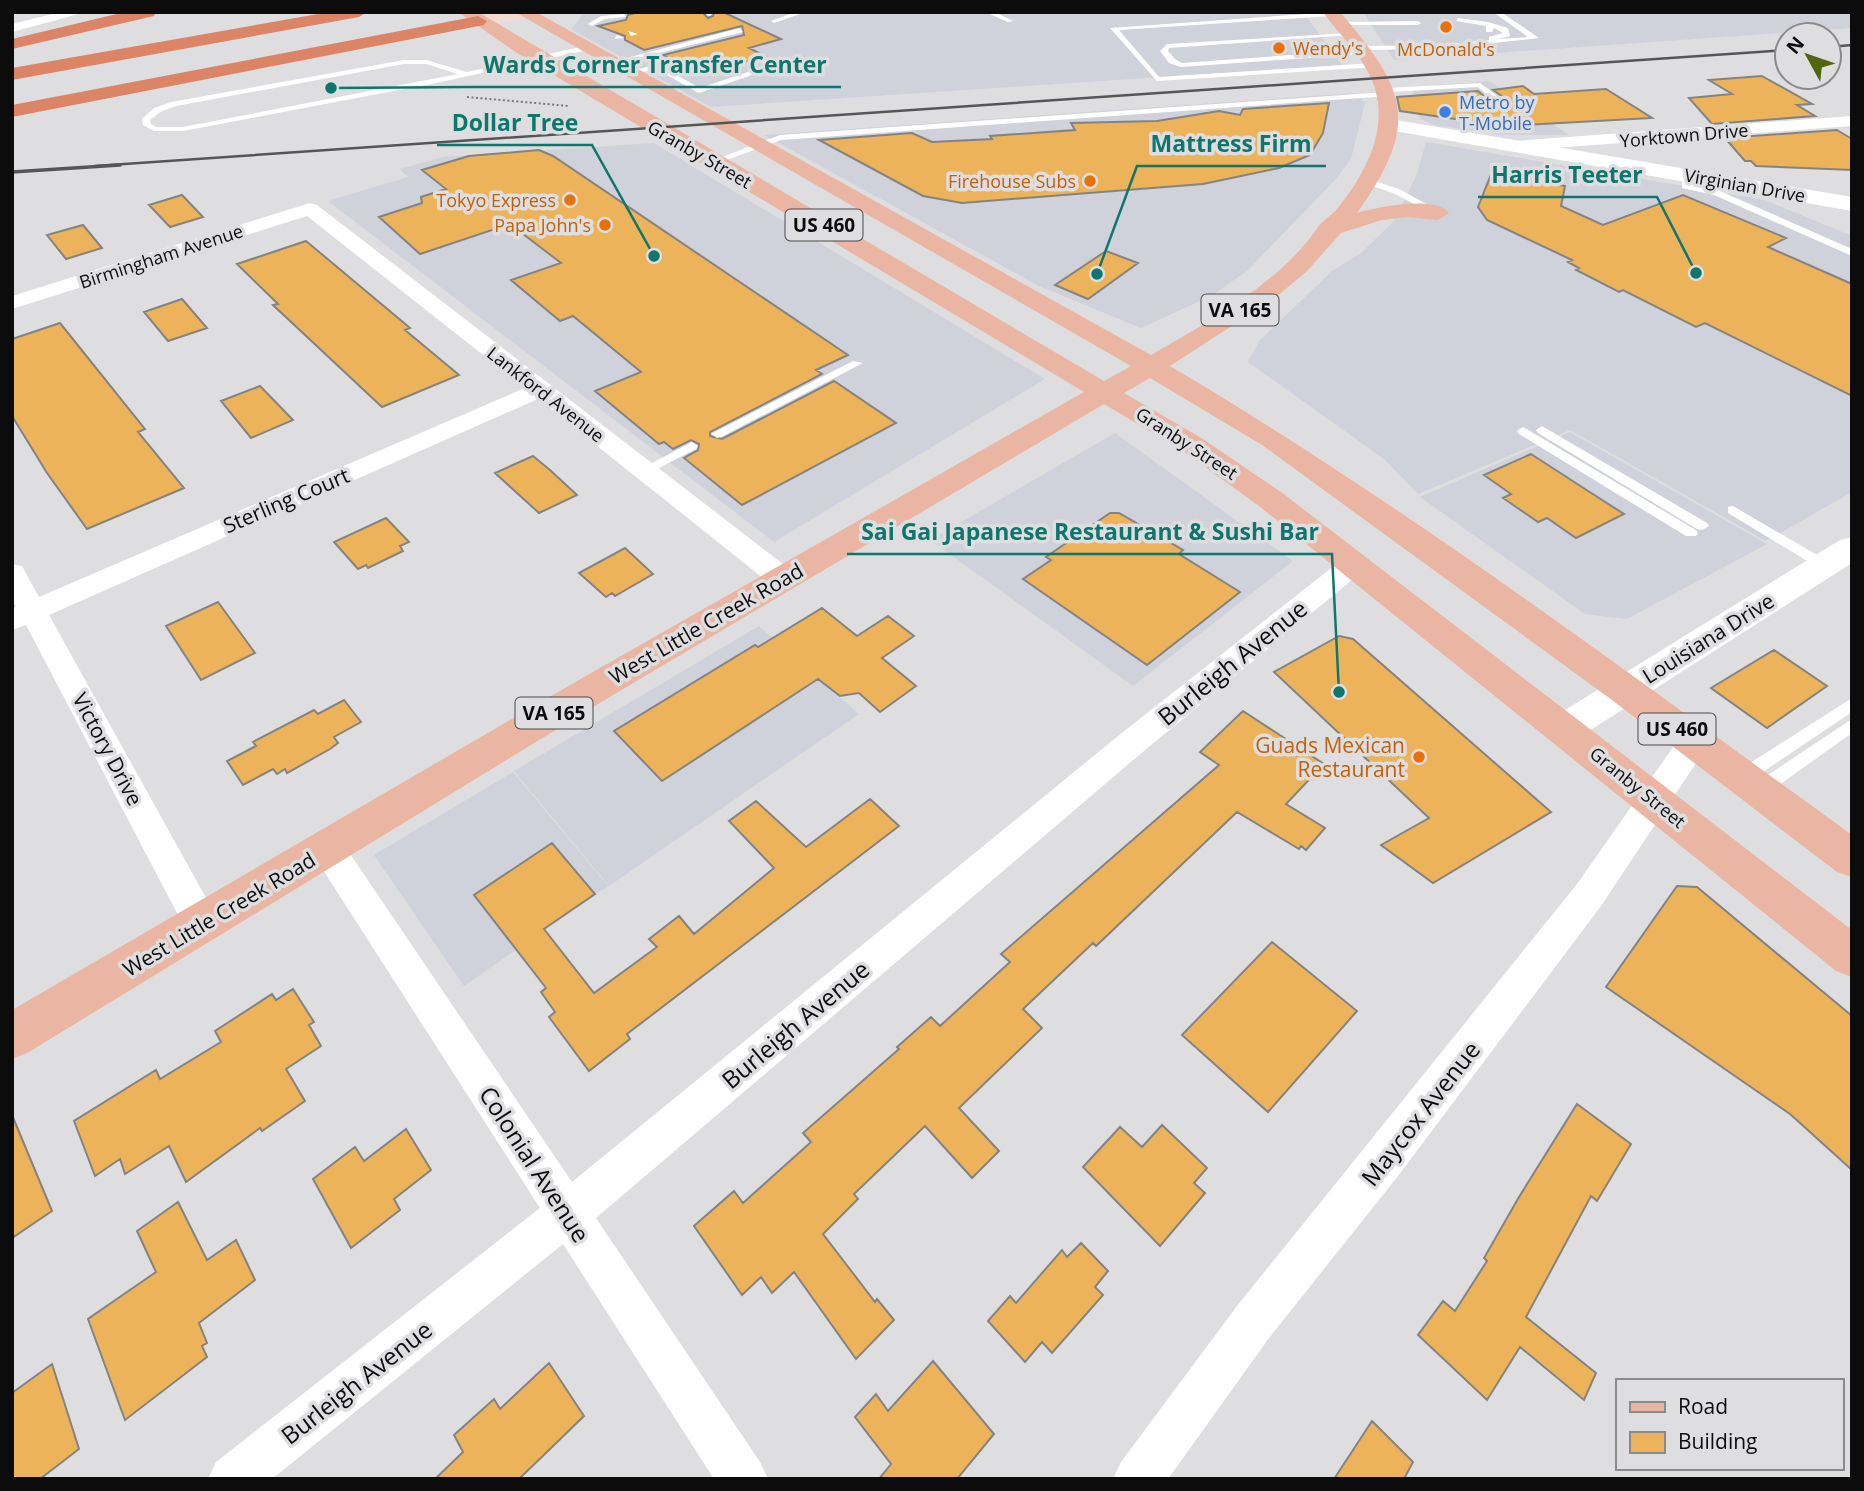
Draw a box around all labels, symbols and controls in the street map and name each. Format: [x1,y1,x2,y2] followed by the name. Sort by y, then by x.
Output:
[1438,19,1454,35] marker: McDonald's
[1773,21,1843,91] north arrow
[1780,31,1810,59] text: N
[1293,36,1363,60] place label: Wendy's
[1397,37,1495,61] place label: McDonald's
[1271,40,1287,56] marker: Wendy's
[469,43,841,87] callout: Wards Corner Transfer Center
[483,48,827,80] text: Wards Corner Transfer Center
[1459,90,1536,135] place label: Metro by T-Mobile
[437,101,592,145] callout: Dollar Tree
[1437,104,1453,120] marker: Metro by T-Mobile
[452,106,578,138] text: Dollar Tree
[644,114,756,194] street label: Granby Street
[1619,117,1749,153] street label: Yorktown Drive
[1137,122,1326,166] callout: Mattress Firm
[1150,127,1312,159] text: Mattress Firm
[1478,153,1657,197] callout: Harris Teeter
[1491,158,1643,190] text: Harris Teeter
[1683,163,1807,207] street label: Virginian Drive
[948,169,1076,193] place label: Firehouse Subs
[1082,173,1098,189] marker: Firehouse Subs
[436,188,556,212] place label: Tokyo Express
[562,192,578,208] marker: Tokyo Express
[786,210,862,241] road number: US 460
[494,213,591,237] place label: Papa John's
[597,217,613,233] marker: Papa John's
[76,218,246,294] street label: Birmingham Avenue
[1202,294,1278,326] road number: VA 165
[482,341,610,447] street label: Lankford Avenue
[1132,401,1242,485] street label: Granby Street
[219,461,353,539] street label: Sterling Court
[847,510,1332,554] callout: Sai Gai Japanese Restaurant & Sushi Bar
[861,515,1319,547] text: Sai Gai Japanese Restaurant & Sushi Bar
[604,556,808,690] street label: West Little Creek Road
[1637,586,1779,690] street label: Louisiana Drive
[1150,592,1314,732] street label: Burleigh Avenue
[67,688,149,810] street label: Victory Drive
[516,698,592,728] road number: VA 165
[1638,714,1716,744] road number: US 460
[1255,731,1405,783] place label: Guads Mexican Restaurant
[1585,741,1691,833] street label: Granby Street
[1411,749,1427,765] marker: Guads Mexican Restaurant
[118,845,320,983] street label: West Little Creek Road
[714,952,876,1096] street label: Burleigh Avenue
[1353,1034,1487,1192] street label: Maycox Avenue
[472,1080,598,1248] street label: Colonial Avenue
[274,1313,438,1451] street label: Burleigh Avenue
[1616,1379,1843,1470] legend
[1678,1392,1728,1420] text: Road
[1678,1427,1757,1455] text: Building

